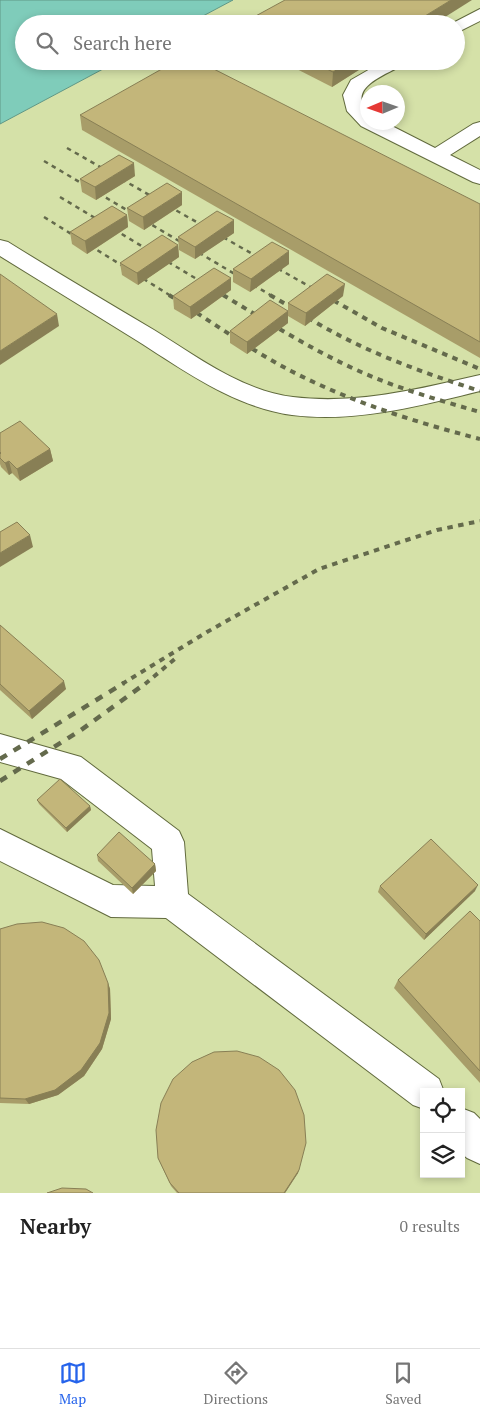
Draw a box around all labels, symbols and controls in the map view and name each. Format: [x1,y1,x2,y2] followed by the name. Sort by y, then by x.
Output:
[15,15,465,70] search box
[33,29,61,57] icon: search
[73,30,172,55] text: Search here
[360,85,405,130] north arrow
[420,1088,465,1178] map controls
[420,1088,465,1133] button: locate
[420,1133,465,1178] button: layers
[20,1212,91,1240] text: Nearby
[400,1215,460,1237] text: 0 results
[59,1359,87,1408] tab: Map
[204,1359,268,1408] tab: Directions
[385,1359,421,1408] tab: Saved

